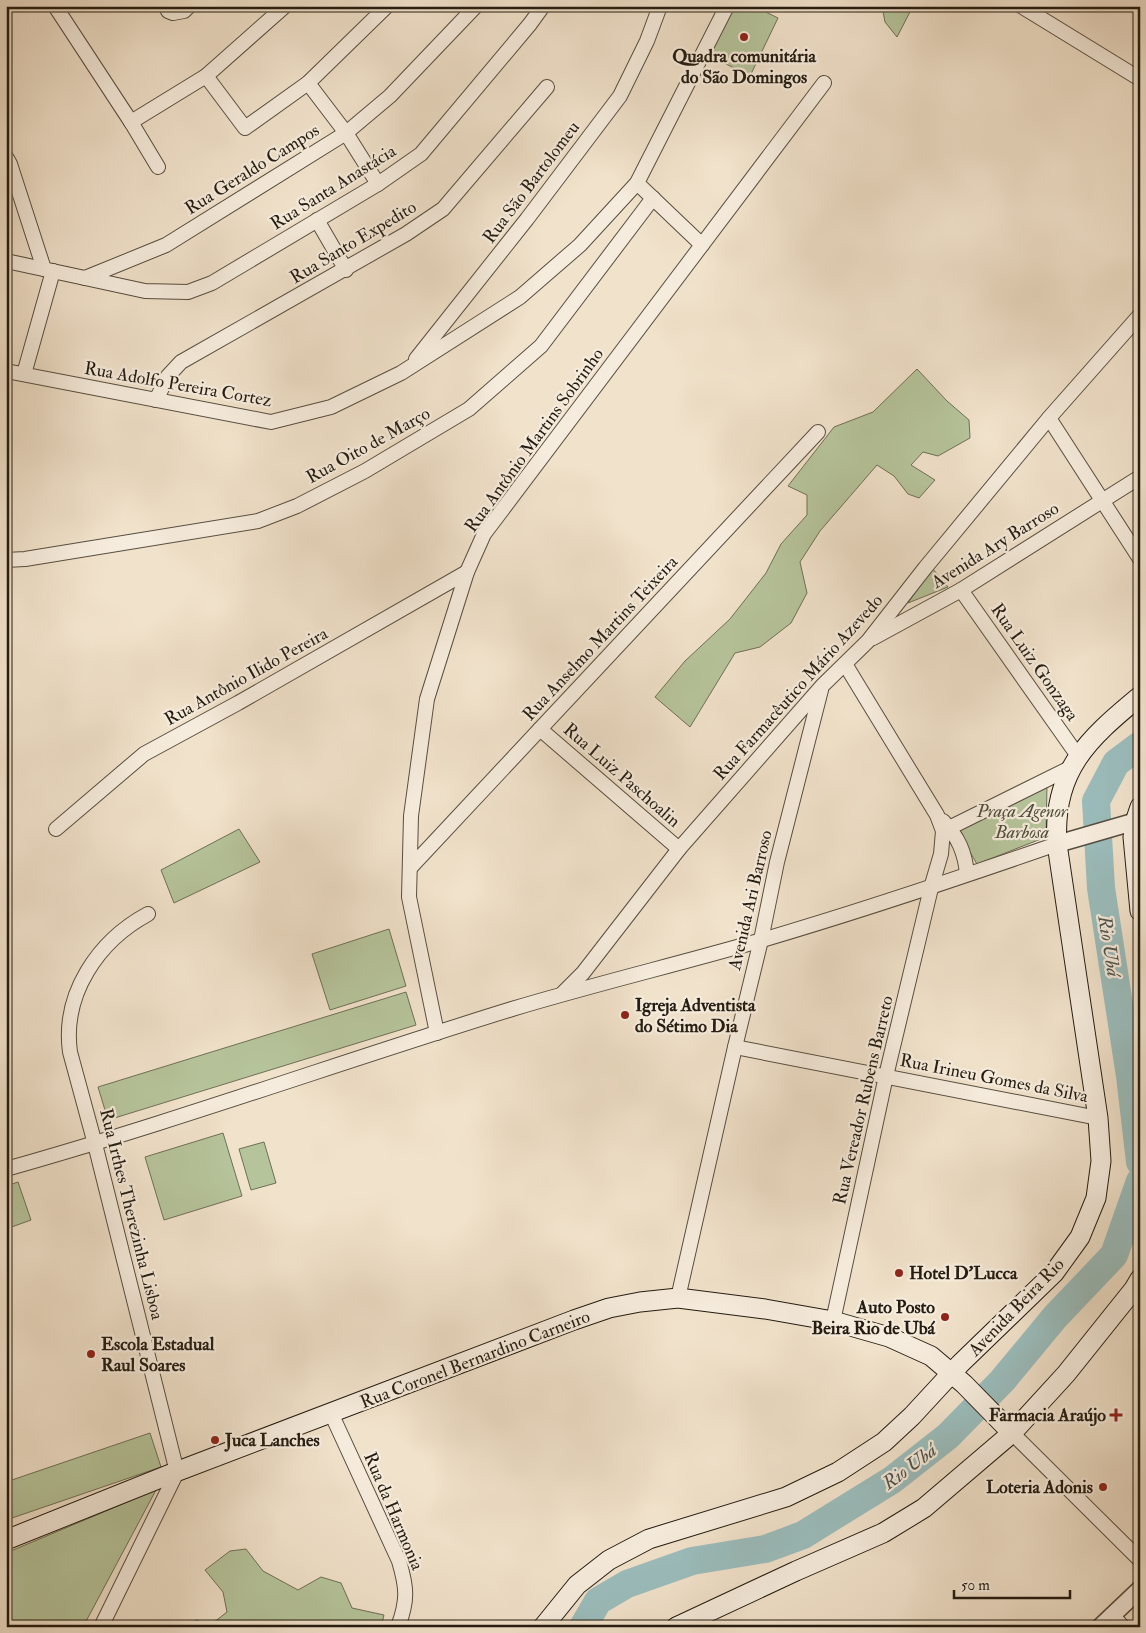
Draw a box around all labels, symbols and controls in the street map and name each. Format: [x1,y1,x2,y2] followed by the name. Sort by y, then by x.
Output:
[738,31,750,43] marker: Quadra comunitária do São Domingos
[672,45,816,89] place label: Quadra comunitária do São Domingos
[478,117,585,248] street label: Rua São Bartolomeu
[181,119,324,220] street label: Rua Geraldo Campos
[266,139,401,235] street label: Rua Santa Anastácia
[286,195,421,289] street label: Rua Santo Expedito
[460,343,609,537] street label: Rua Antônio Martins Sobrinho
[82,357,274,412] street label: Rua Adolfo Pereira Cortez
[302,402,435,489] street label: Rua Oito de Março
[926,497,1064,594] street label: Avenida Ary Barroso
[518,551,683,726] street label: Rua Anselmo Martins Teixeira
[709,589,888,785] street label: Rua Farmacêutico Mário Azevedo
[986,599,1084,726] street label: Rua Luiz Gonzaga
[161,622,332,731] street label: Rua Antônio Ilido Pereira
[558,718,685,833] street label: Rua Luiz Paschoalin
[975,800,1069,844] park label: Praça Agenor Barbosa
[723,828,778,973] street label: Avenida Ari Barroso
[1092,913,1126,981] water label: Rio Ubá
[828,993,899,1207] street label: Rua Vereador Rubens Barreto
[635,994,756,1038] place label: Igreja Adventista do Sétimo Dia
[619,1009,631,1021] marker: Igreja Adventista do Sétimo Dia
[898,1049,1091,1108] street label: Rua Irineu Gomes da Silva
[94,1106,169,1323] street label: Rua Irthes Therezinha Lisboa
[963,1253,1069,1362] street label: Avenida Beira Rio
[909,1262,1018,1285] place label: Hotel D'Lucca
[893,1267,905,1279] marker: Hotel D'Lucca
[811,1296,936,1340] place label: Auto Posto Beira Rio de Ubá
[357,1305,594,1414] street label: Rua Coronel Bernardino Carneiro
[939,1311,951,1323] marker: Auto Posto Beira Rio de Ubá
[101,1333,215,1377] place label: Escola Estadual Raul Soares
[85,1348,97,1360] marker: Escola Estadual Raul Soares
[989,1404,1106,1427] place label: Farmacia Araújo
[1110,1409,1122,1421] marker: Farmacia Araújo
[224,1429,320,1452] place label: Juca Lanches
[209,1434,221,1446] marker: Juca Lanches
[877,1437,943,1496] water label: Rio Ubá
[358,1449,429,1574] street label: Rua da Harmonia
[986,1476,1093,1499] place label: Loteria Adonis
[1097,1481,1109,1493] marker: Loteria Adonis
[954,1568,1070,1600] scale bar
[961,1576,990,1595] text: 50 m

